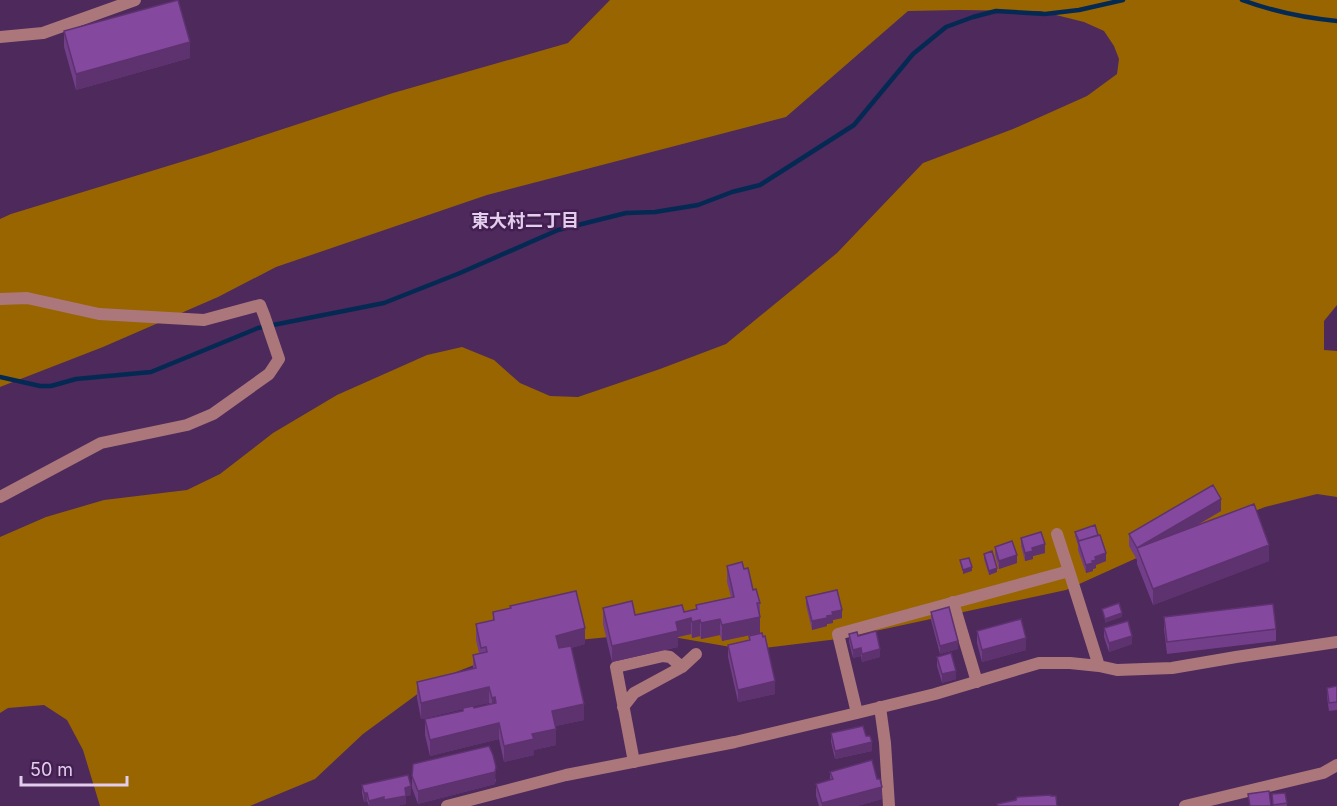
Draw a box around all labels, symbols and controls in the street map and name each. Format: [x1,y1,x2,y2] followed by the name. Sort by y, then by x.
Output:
[471,210,579,231] district label: 東大村二丁目
[21,749,128,787] scale bar
[30,759,73,780] text: 50 m

